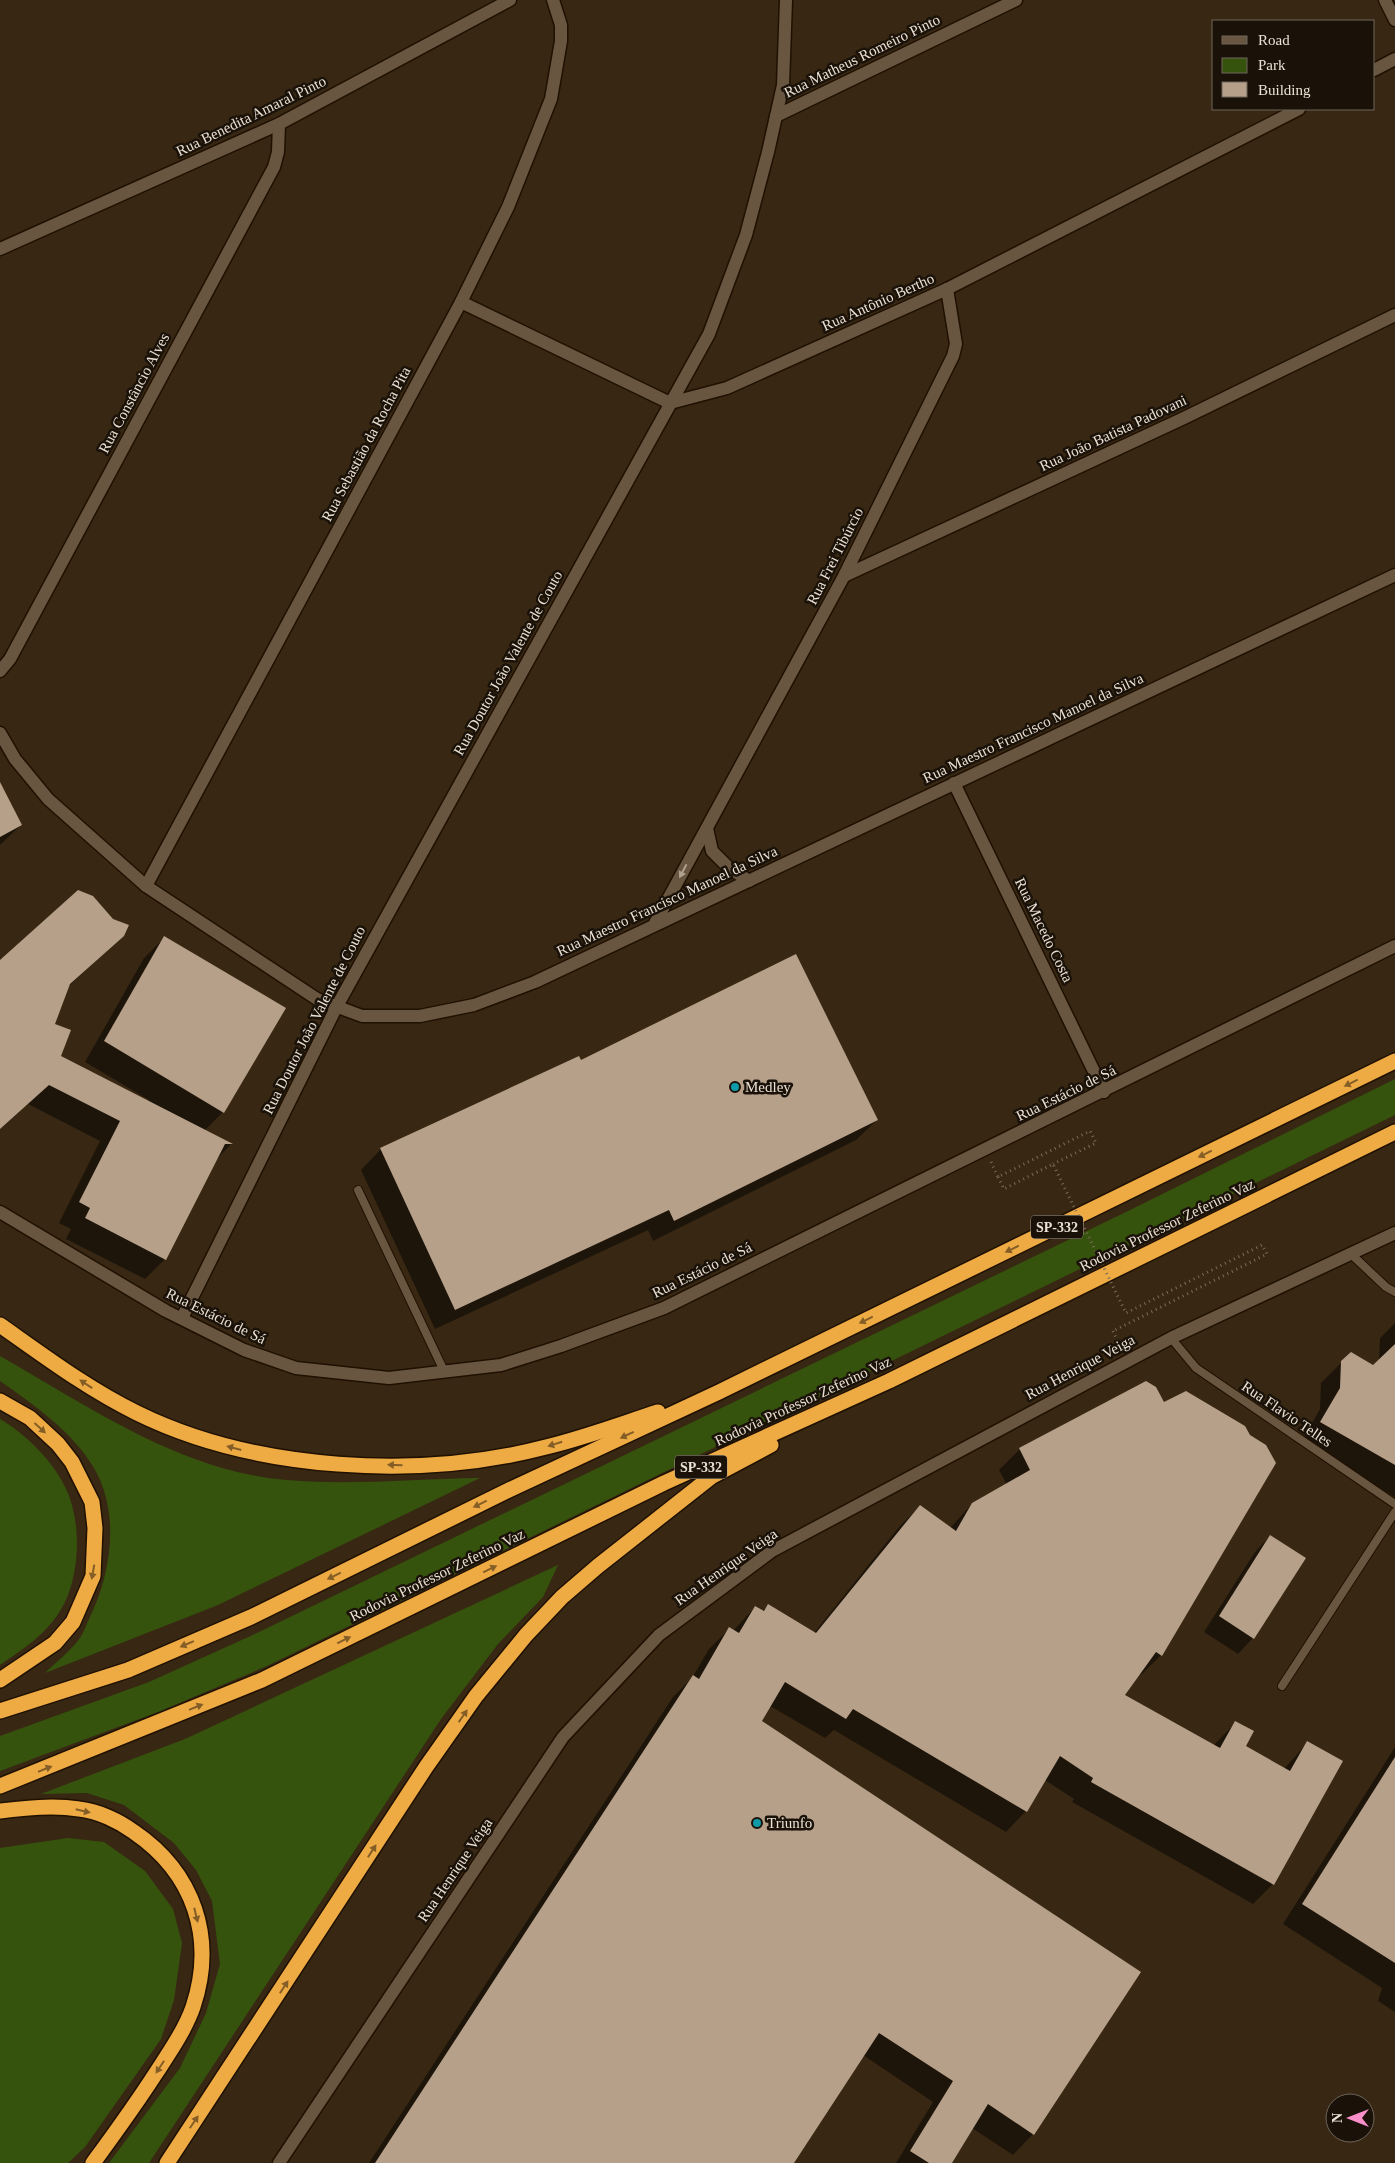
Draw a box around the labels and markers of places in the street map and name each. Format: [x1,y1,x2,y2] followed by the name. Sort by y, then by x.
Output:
[745,1079,791,1095] place label: Medley
[729,1081,741,1093] marker: Medley
[767,1815,812,1831] place label: Triunfo
[751,1817,763,1829] marker: Triunfo

